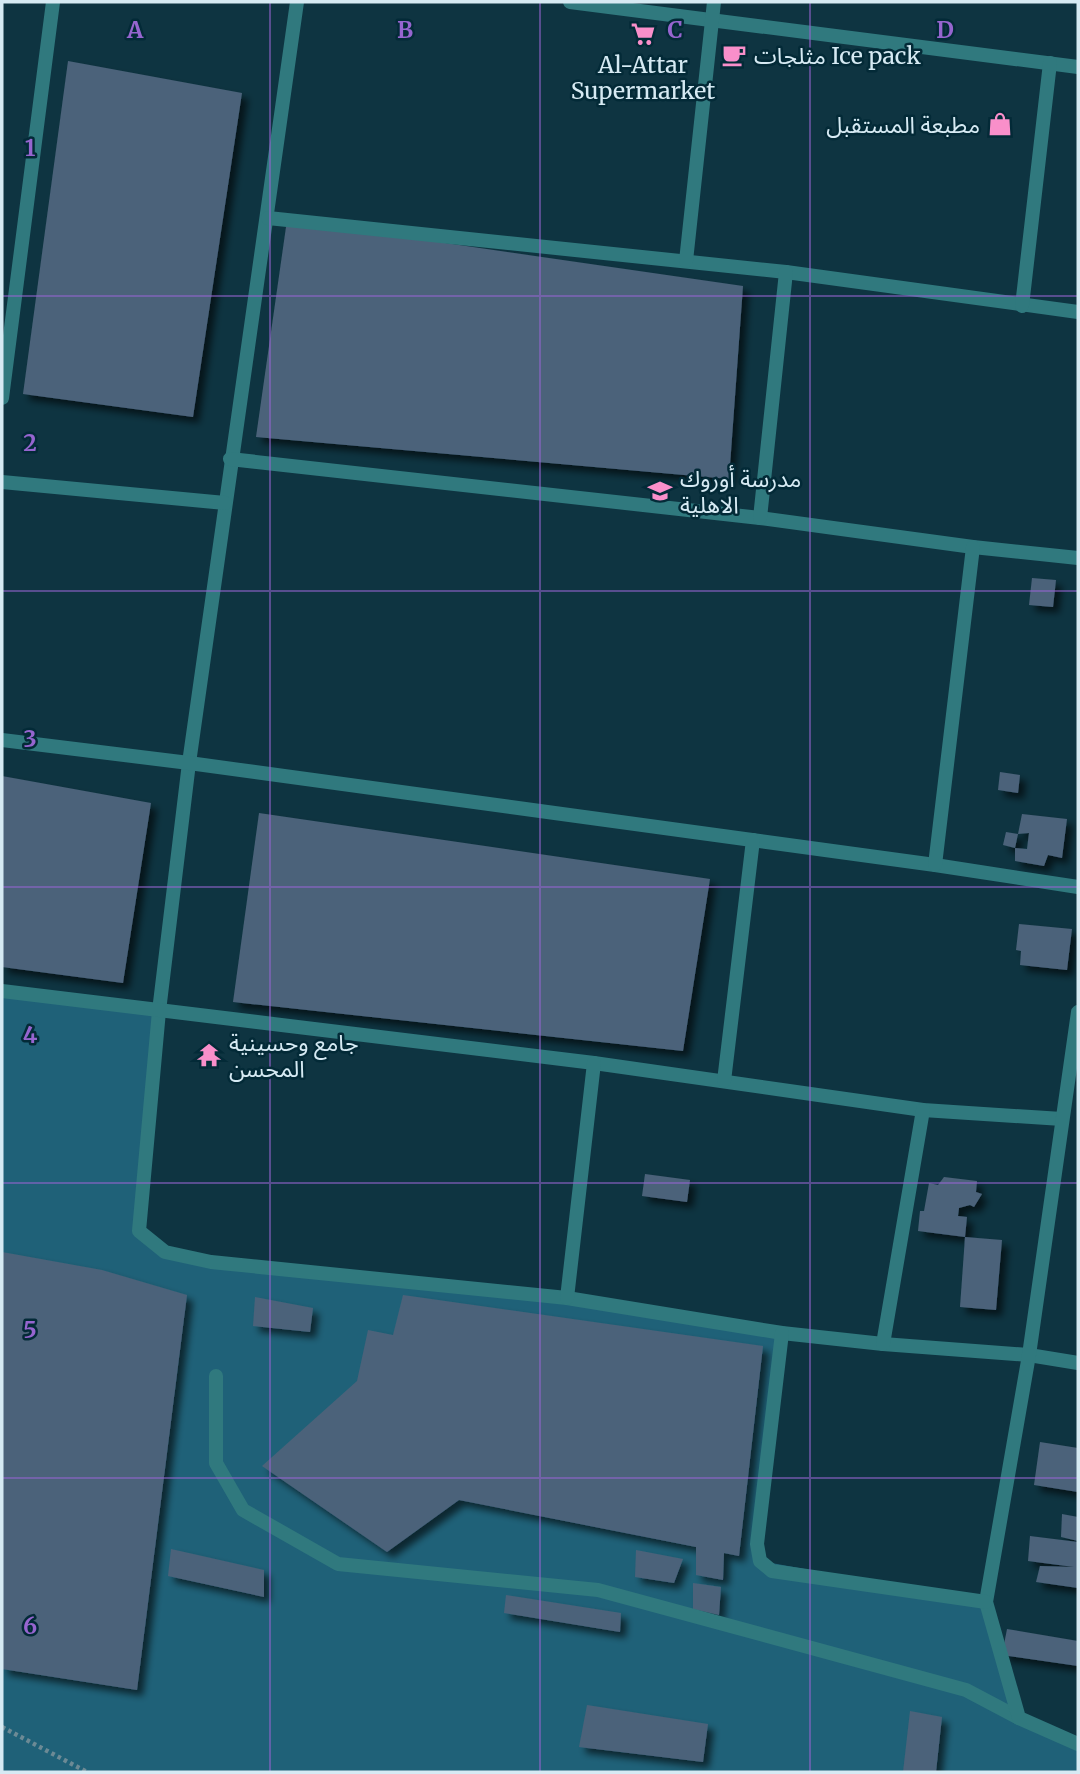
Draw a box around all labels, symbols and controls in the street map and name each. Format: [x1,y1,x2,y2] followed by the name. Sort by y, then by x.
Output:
[126,15,144,44] text: A
[397,15,413,44] text: B
[667,15,683,44] text: C
[936,15,954,44] text: D
[629,20,657,48] supermarket icon: Al-Attar Supermarket
[720,41,748,69] cafe icon: مثلجات Ice pack
[754,41,921,70] place label: مثلجات Ice pack
[571,50,715,105] place label: Al-Attar Supermarket
[826,110,980,139] place label: مطبعة المستقبل
[986,110,1014,138] shop icon: مطبعة المستقبل
[25,133,36,162] text: 1
[23,428,37,457] text: 2
[680,464,801,519] place label: مدرسة أوروك الاهلية
[646,477,674,505] school or university icon: مدرسة أوروك الاهلية
[23,724,37,753] text: 3
[23,1020,38,1049] text: 4
[229,1028,359,1083] place label: جامع وحسينية المحسن
[195,1041,223,1069] temple icon: جامع وحسينية المحسن
[23,1315,37,1344] text: 5
[23,1611,37,1640] text: 6

